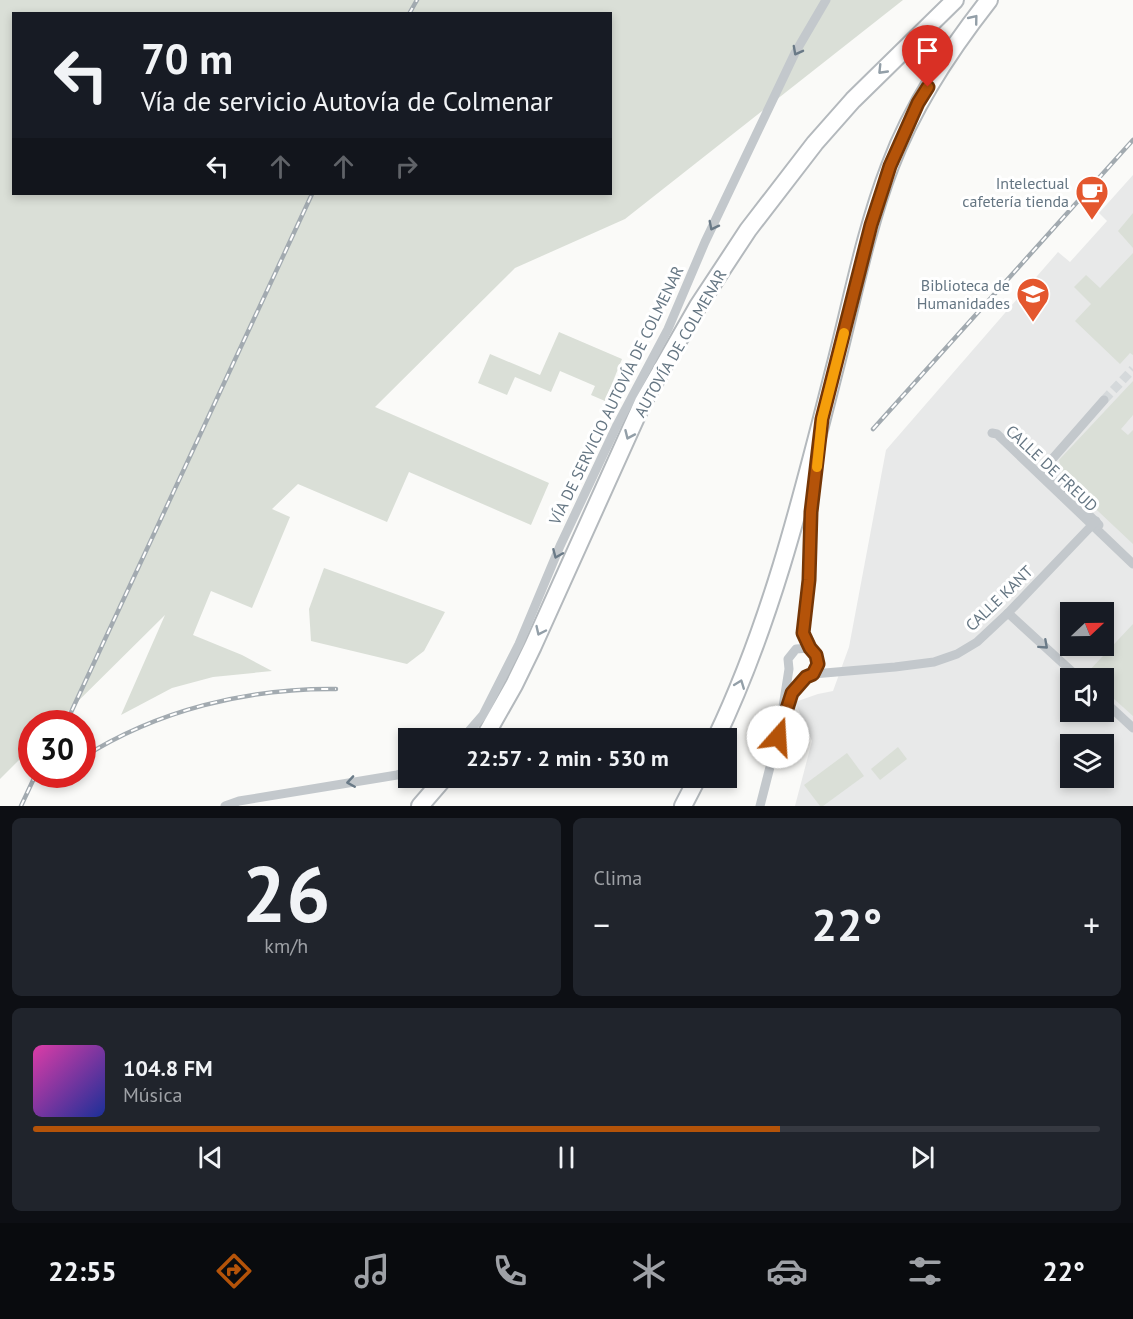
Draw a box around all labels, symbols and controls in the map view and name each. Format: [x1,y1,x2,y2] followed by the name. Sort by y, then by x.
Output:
[966,15,977,26] one-way arrow
[902,25,953,87] pin
[141,31,233,86] text: 70 m
[911,34,944,67] icon: arrive
[42,36,120,114] icon: left
[793,44,804,55] one-way arrow
[879,63,890,74] one-way arrow
[141,84,553,118] text: Vía de servicio Autovía de Colmenar
[201,150,234,183] icon: left
[264,150,297,183] icon: ahead
[327,150,360,183] icon: ahead
[390,150,423,183] icon: right
[962,173,1069,211] place label: Intelectual cafetería tienda
[1074,174,1110,221] cafe icon: Intelectual cafetería tienda
[708,220,720,231] one-way arrow
[544,262,688,529] street label: VÍA DE SERVICIO AUTOVÍA DE COLMENAR
[630,266,730,420] street label: AUTOVÍA DE COLMENAR
[917,275,1010,313] place label: Biblioteca de Humanidades
[1015,276,1051,323] school or university icon: Biblioteca de Humanidades
[1002,420,1102,516] street label: CALLE DE FREUD
[624,429,636,440] one-way arrow
[552,548,564,559] one-way arrow
[961,561,1037,635] street label: CALLE KANT
[1060,602,1114,656] north arrow
[1060,602,1114,788] map controls
[535,624,547,635] one-way arrow
[1037,638,1048,649] one-way arrow
[1060,668,1114,722] button: sound
[732,680,745,690] one-way arrow
[746,705,810,769] position arrow
[18,710,96,788] speed limit sign: 30
[1060,734,1114,788] button: layers
[466,744,669,772] text: 22:57 · 2 min · 530 m
[346,776,355,788] one-way arrow
[242,843,330,944] text: 26
[594,865,642,891] text: Clima
[811,895,882,953] text: 22°
[594,903,610,946] text: −
[1083,903,1100,946] text: +
[264,933,308,959] text: km/h
[123,1054,213,1082] text: 104.8 FM
[123,1082,182,1108] text: Música
[194,1141,227,1174] icon: previous
[550,1141,583,1174] icon: pause
[906,1141,939,1174] icon: next
[213,1250,255,1292] icon: directions
[351,1250,393,1292] icon: music
[489,1250,531,1292] icon: phone
[628,1250,670,1292] icon: climate
[766,1250,808,1292] icon: car
[904,1250,946,1292] icon: filters
[48,1254,117,1288] text: 22:55
[1042,1254,1085,1288] text: 22°

